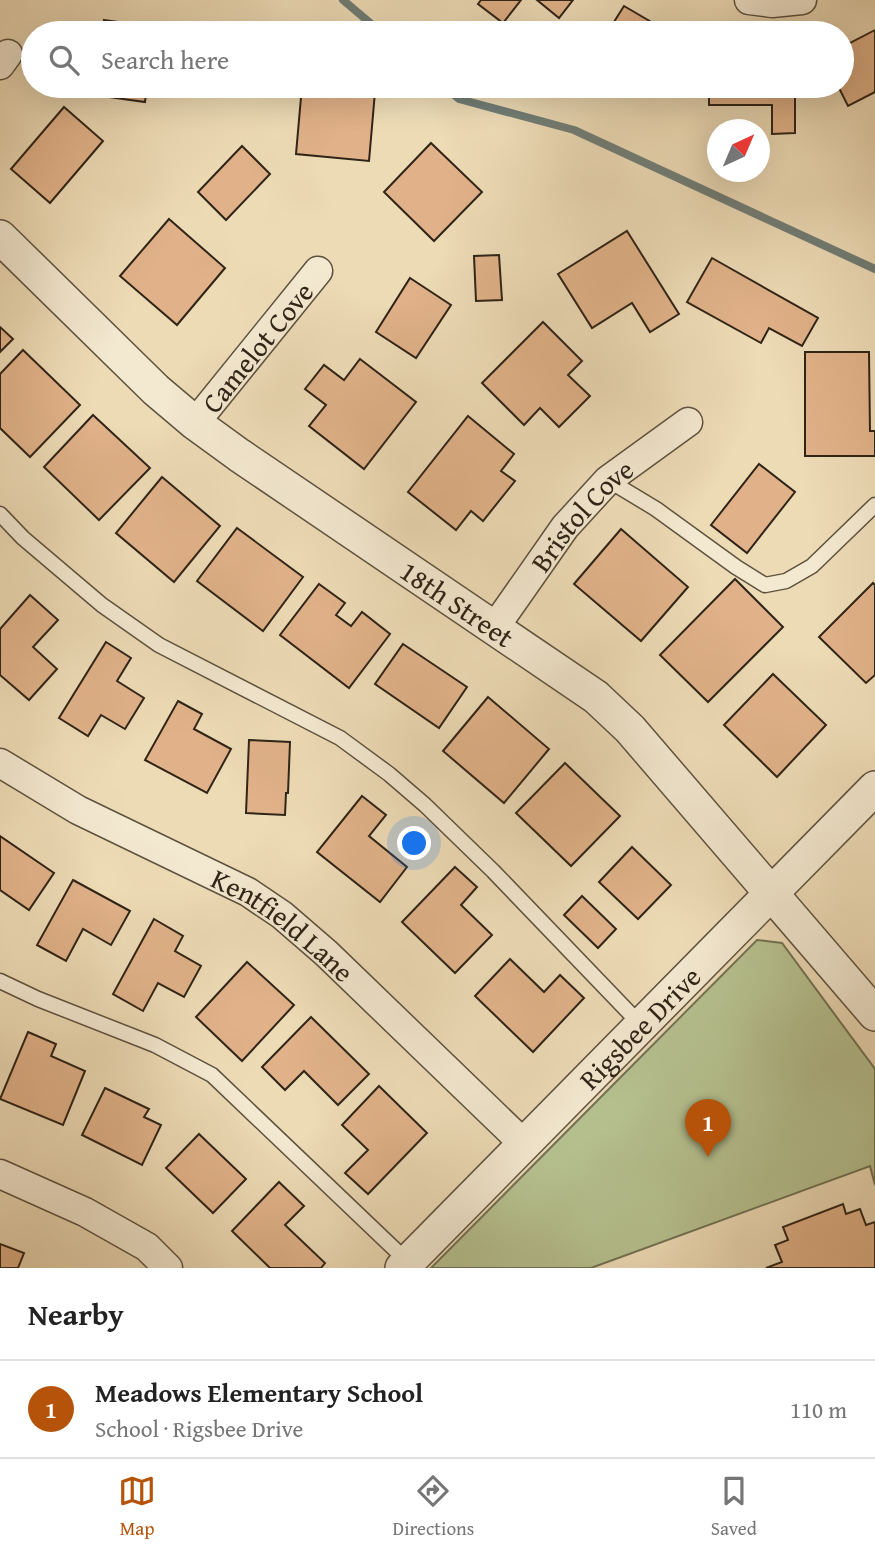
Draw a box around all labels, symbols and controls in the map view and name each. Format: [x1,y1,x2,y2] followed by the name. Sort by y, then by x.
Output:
[21,21,854,98] search box
[101,40,229,79] text: Search here
[45,41,83,79] icon: search
[707,119,770,182] north arrow
[191,272,322,421] street label: Camelot Cove
[519,448,641,580] street label: Bristol Cove
[392,550,523,657] street label: 18th Street
[397,826,431,860] your location
[205,857,364,991] street label: Kentfield Lane
[569,956,710,1098] street label: Rigsbee Drive
[685,1099,731,1157] pin: 1
[28,1292,124,1336] text: Nearby
[95,1373,423,1412] text: Meadows Elementary School
[45,1393,57,1426] text: 1
[790,1393,847,1426] text: 110 m
[95,1412,303,1445] text: School · Rigsbee Drive
[118,1472,156,1542] tab: Map
[393,1472,474,1542] tab: Directions
[711,1472,757,1542] tab: Saved

